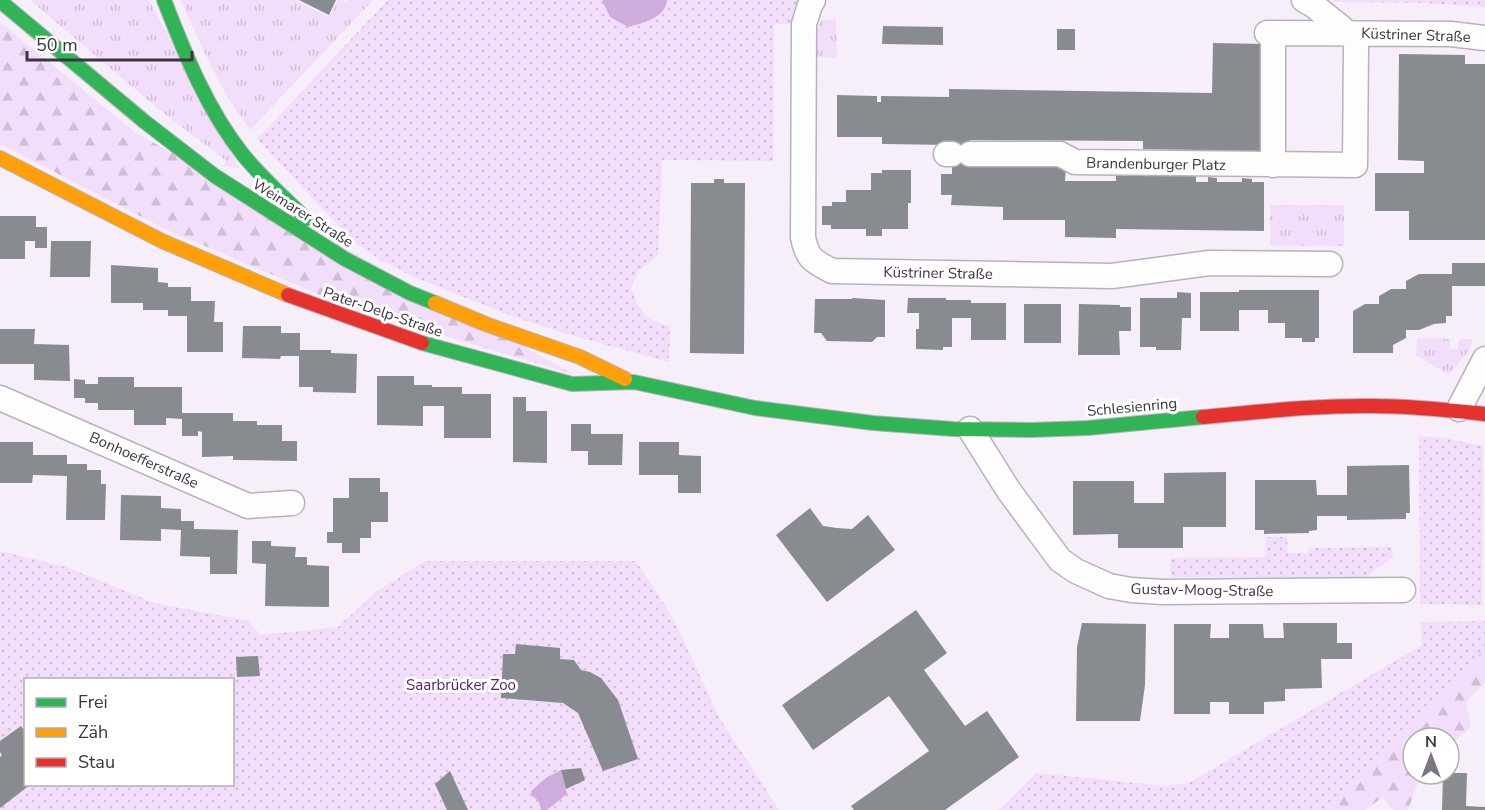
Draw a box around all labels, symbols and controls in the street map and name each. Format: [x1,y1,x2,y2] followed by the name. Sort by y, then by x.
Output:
[1361,23,1471,47] street label: Küstriner Straße
[27,24,192,62] scale bar
[36,33,78,57] text: 50 m
[1086,153,1226,175] street label: Brandenburger Platz
[249,174,357,252] street label: Weimarer Straße
[883,262,993,284] street label: Küstriner Straße
[321,282,445,342] street label: Pater-Delp-Straße
[1086,393,1178,421] street label: Schlesienring
[86,427,202,493] street label: Bonhoefferstraße
[1131,579,1273,601] street label: Gustav-Moog-Straße
[406,675,516,695] park label: Saarbrücker Zoo
[24,678,234,786] legend
[78,690,108,714] text: Frei
[78,720,108,744] text: Zäh
[1401,726,1461,786] north arrow
[1425,731,1437,753] text: N
[78,750,115,774] text: Stau

